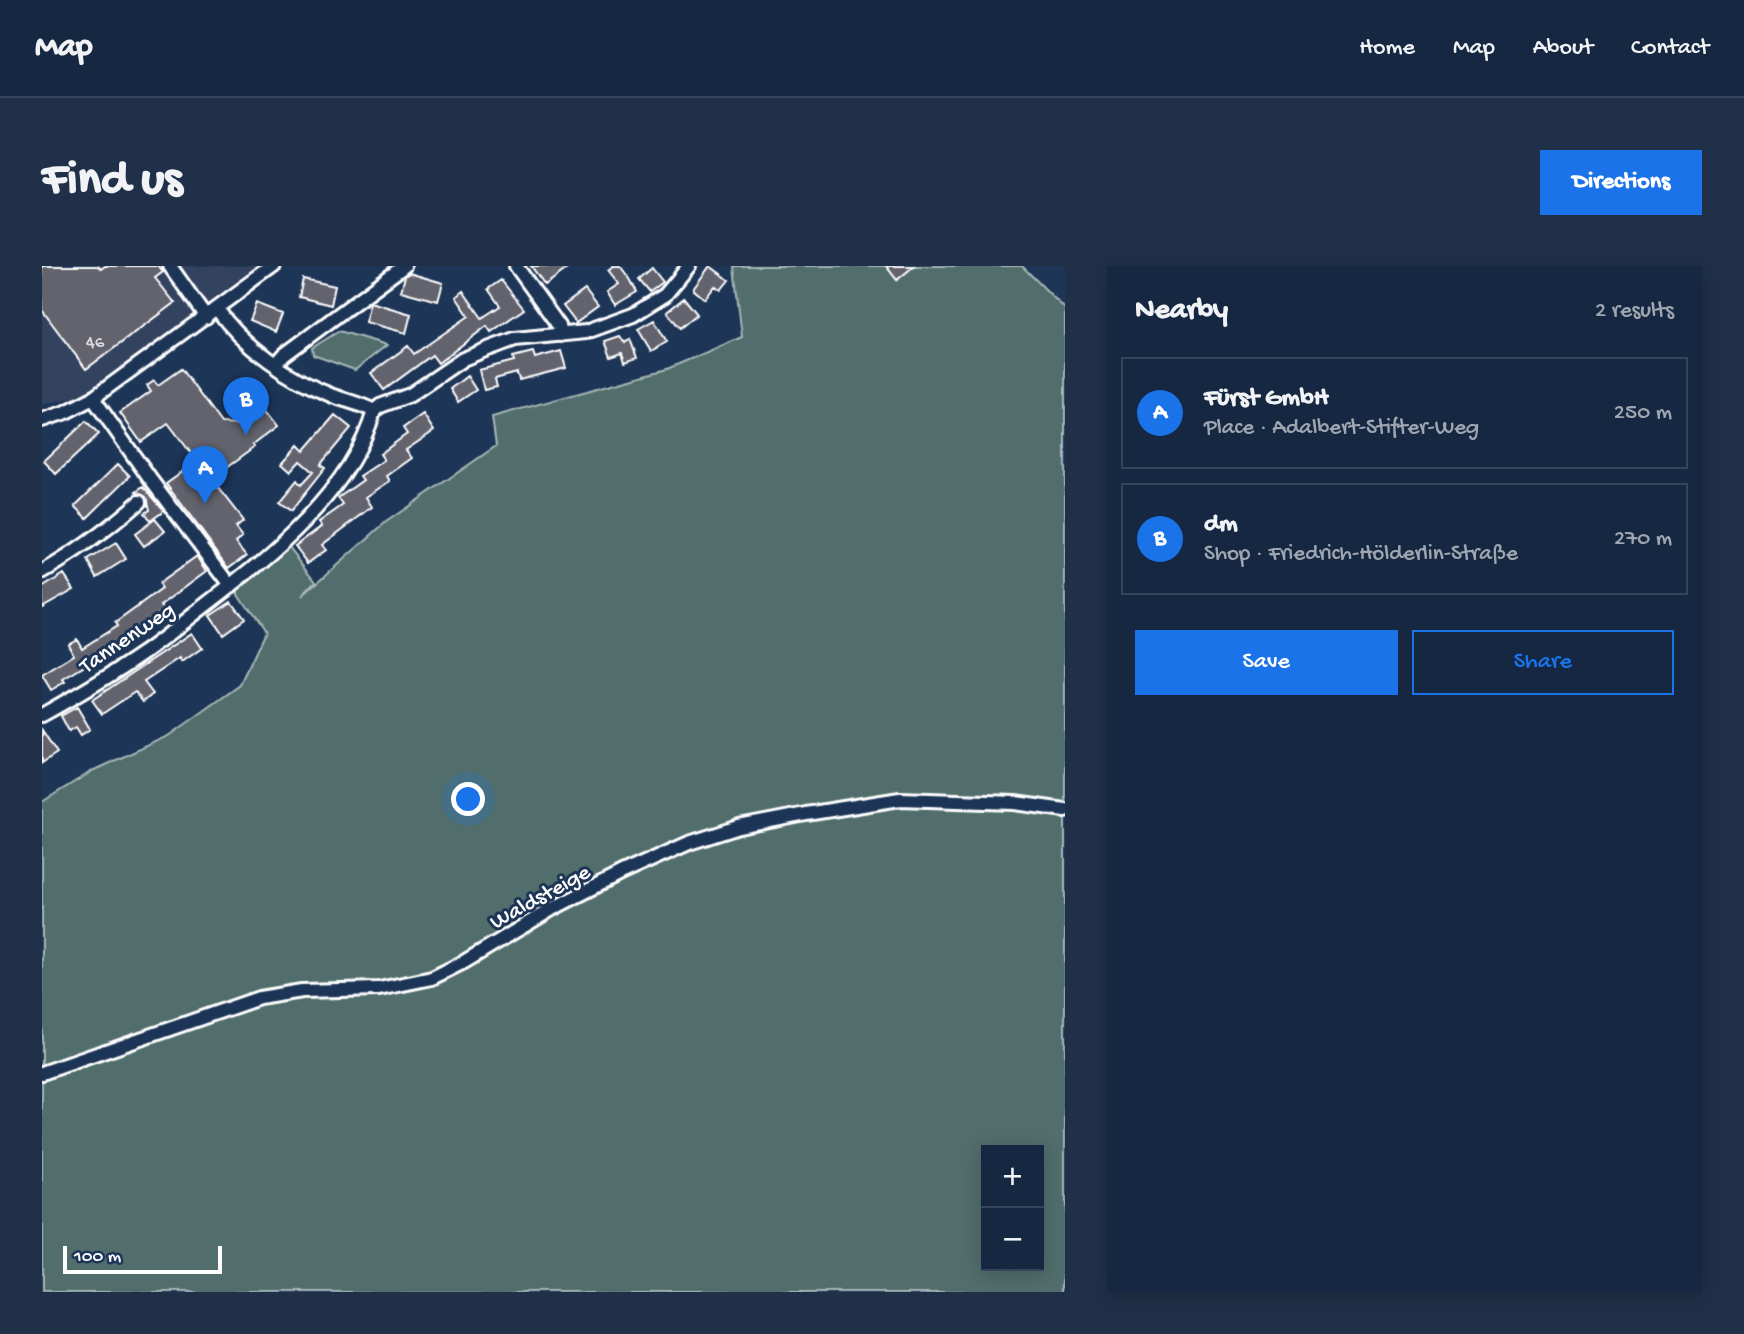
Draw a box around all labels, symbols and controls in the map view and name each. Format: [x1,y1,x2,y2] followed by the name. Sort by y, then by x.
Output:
[35,29,92,67] text: Map
[1359,34,1415,63] text: Home
[1453,34,1495,63] text: Map
[1533,34,1593,63] text: About
[1631,34,1709,63] text: Contact
[1540,150,1702,215] button: Directions
[42,153,182,211] text: Find us
[1135,294,1228,329] text: Nearby
[1595,298,1674,325] text: 2 results
[86,332,105,355] house number: 46
[223,377,269,435] pin: B
[1204,384,1329,415] text: Fürst GmbH
[1153,400,1167,427] text: A
[1614,400,1672,427] text: 250 m
[1204,415,1479,442] text: Place · Adalbert-Stifter-Weg
[182,446,228,504] pin: A
[1204,510,1238,541] text: dm
[1154,526,1166,553] text: B
[1614,526,1672,553] text: 270 m
[1204,541,1518,568] text: Shop · Friedrich-Hölderlin-Straße
[74,597,181,682] street label: Tannenweg
[1135,630,1398,695] button: Save
[1412,630,1674,695] button: Share
[451,782,485,816] your location
[486,859,597,937] street label: Waldsteige
[981,1145,1044,1271] map controls
[981,1145,1044,1208] button: +
[981,1208,1044,1271] button: −
[63,1243,222,1275] scale bar
[74,1246,121,1269] text: 100 m

